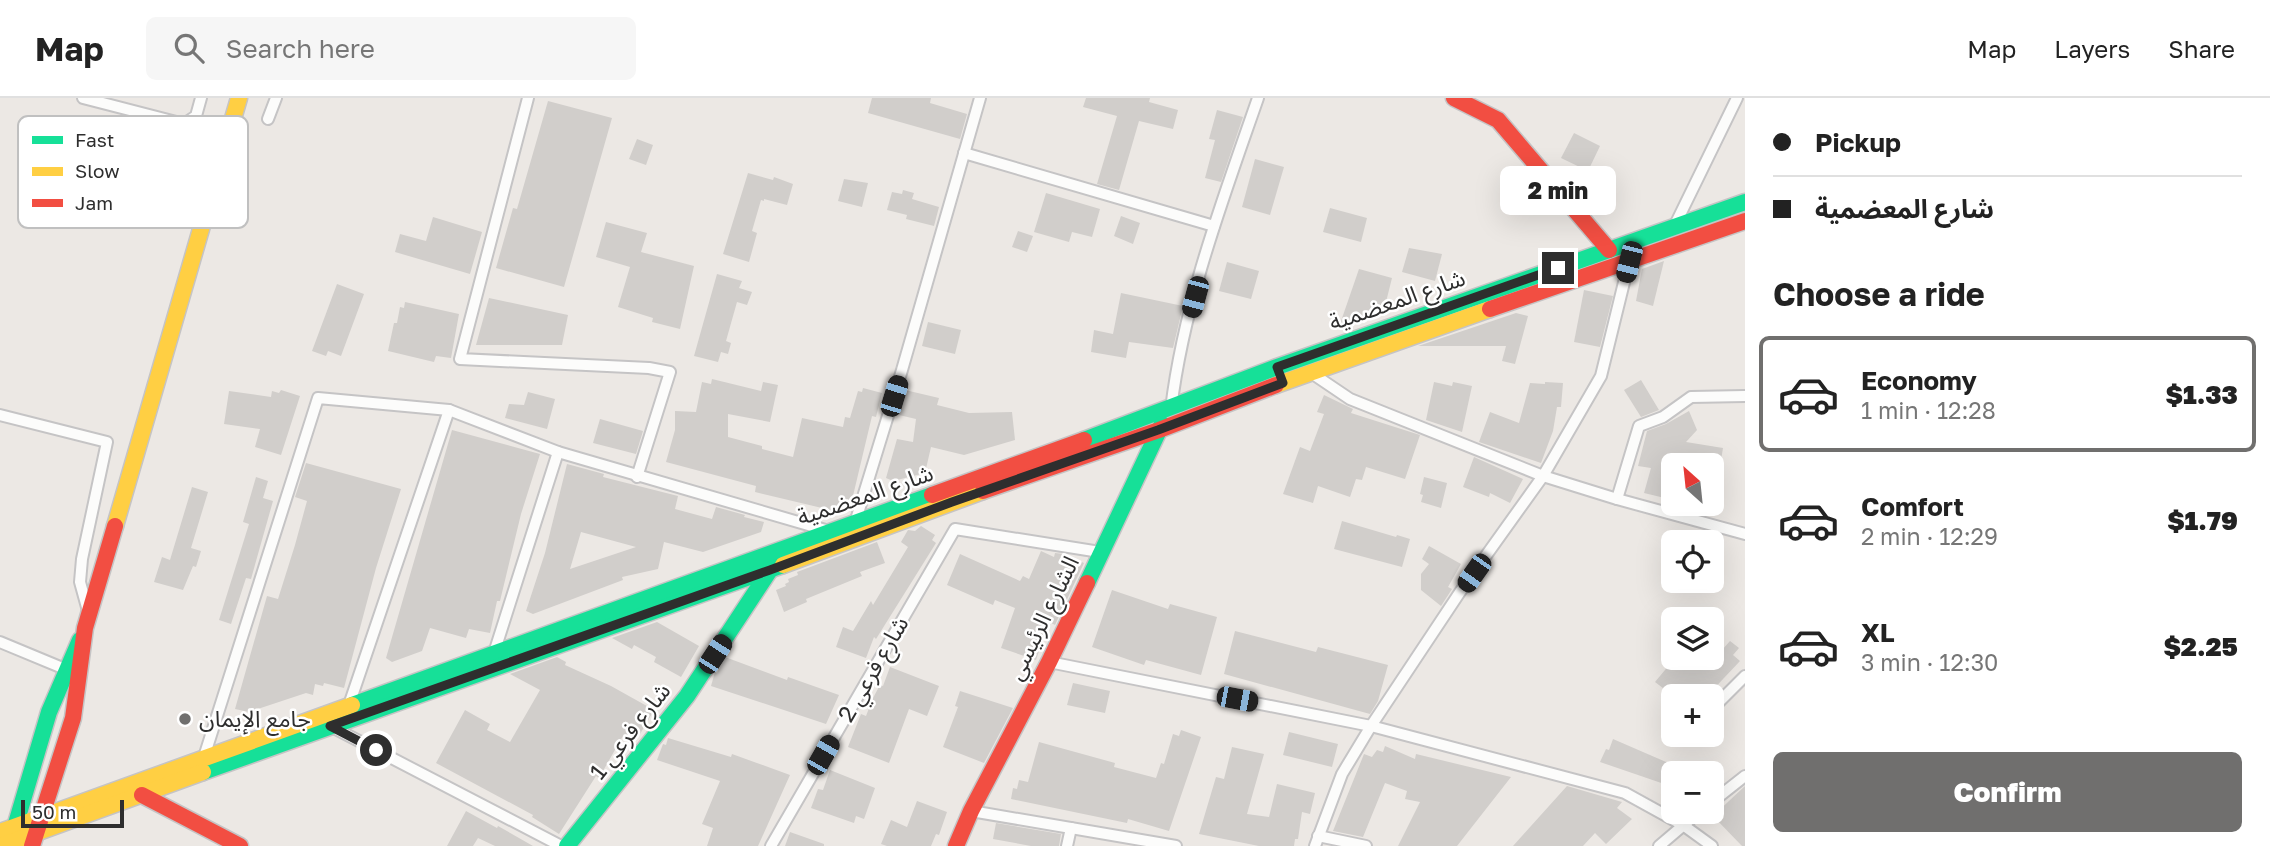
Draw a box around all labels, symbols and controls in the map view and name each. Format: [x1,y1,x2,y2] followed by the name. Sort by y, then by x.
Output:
[146,17,636,80] search box
[35,29,104,68] text: Map
[170,29,208,67] icon: search
[226,33,375,64] text: Search here
[1967,34,2016,63] text: Map
[2054,34,2130,63] text: Layers
[2168,34,2235,63] text: Share
[18,116,248,228] legend
[1815,127,1901,158] text: Pickup
[75,128,114,151] text: Fast
[75,159,120,182] text: Slow
[1500,166,1616,216] callout: 2 min
[1528,176,1588,204] text: 2 min
[75,191,113,214] text: Jam
[1815,193,1994,224] text: شارع المعضمية
[1614,239,1645,285] car
[1542,252,1574,284] route end
[1325,263,1470,339] street label: شارع المعضمية
[1180,274,1211,320] car
[1773,275,1985,313] text: Choose a ride
[1777,363,1840,426] icon: car
[1861,365,1977,396] text: Economy
[878,373,911,419] car
[2166,379,2238,410] text: $1.33
[1861,396,1996,424] text: 1 min · 12:28
[1661,453,1724,516] north arrow
[1661,453,1724,824] map controls
[793,458,938,534] street label: شارع المعضمية
[1777,489,1840,552] icon: car
[1861,491,1964,522] text: Comfort
[2167,505,2238,536] text: $1.79
[1861,522,1998,550] text: 2 min · 12:29
[1661,530,1724,593] button: locate
[1454,550,1495,596] car
[1000,551,1088,686] street label: الشارع الرئيسي
[1661,607,1724,670] button: layers
[831,611,917,728] street label: شارع فرعي 2
[1777,615,1840,678] icon: car
[1861,617,1895,648] text: XL
[695,631,736,677] car
[2163,631,2238,662] text: $2.25
[1861,648,1998,676] text: 3 min · 12:30
[583,677,679,787] street label: شارع فرعي 1
[1661,684,1724,747] button: +
[1215,685,1260,713] car
[199,704,311,736] place label: جامع الإيمان
[177,711,193,727] marker: جامع الإيمان
[804,732,843,778] car
[360,734,392,766] route start
[1773,752,2242,832] button: Confirm
[1661,761,1724,824] button: −
[21,797,124,829] scale bar
[32,800,76,823] text: 50 m

